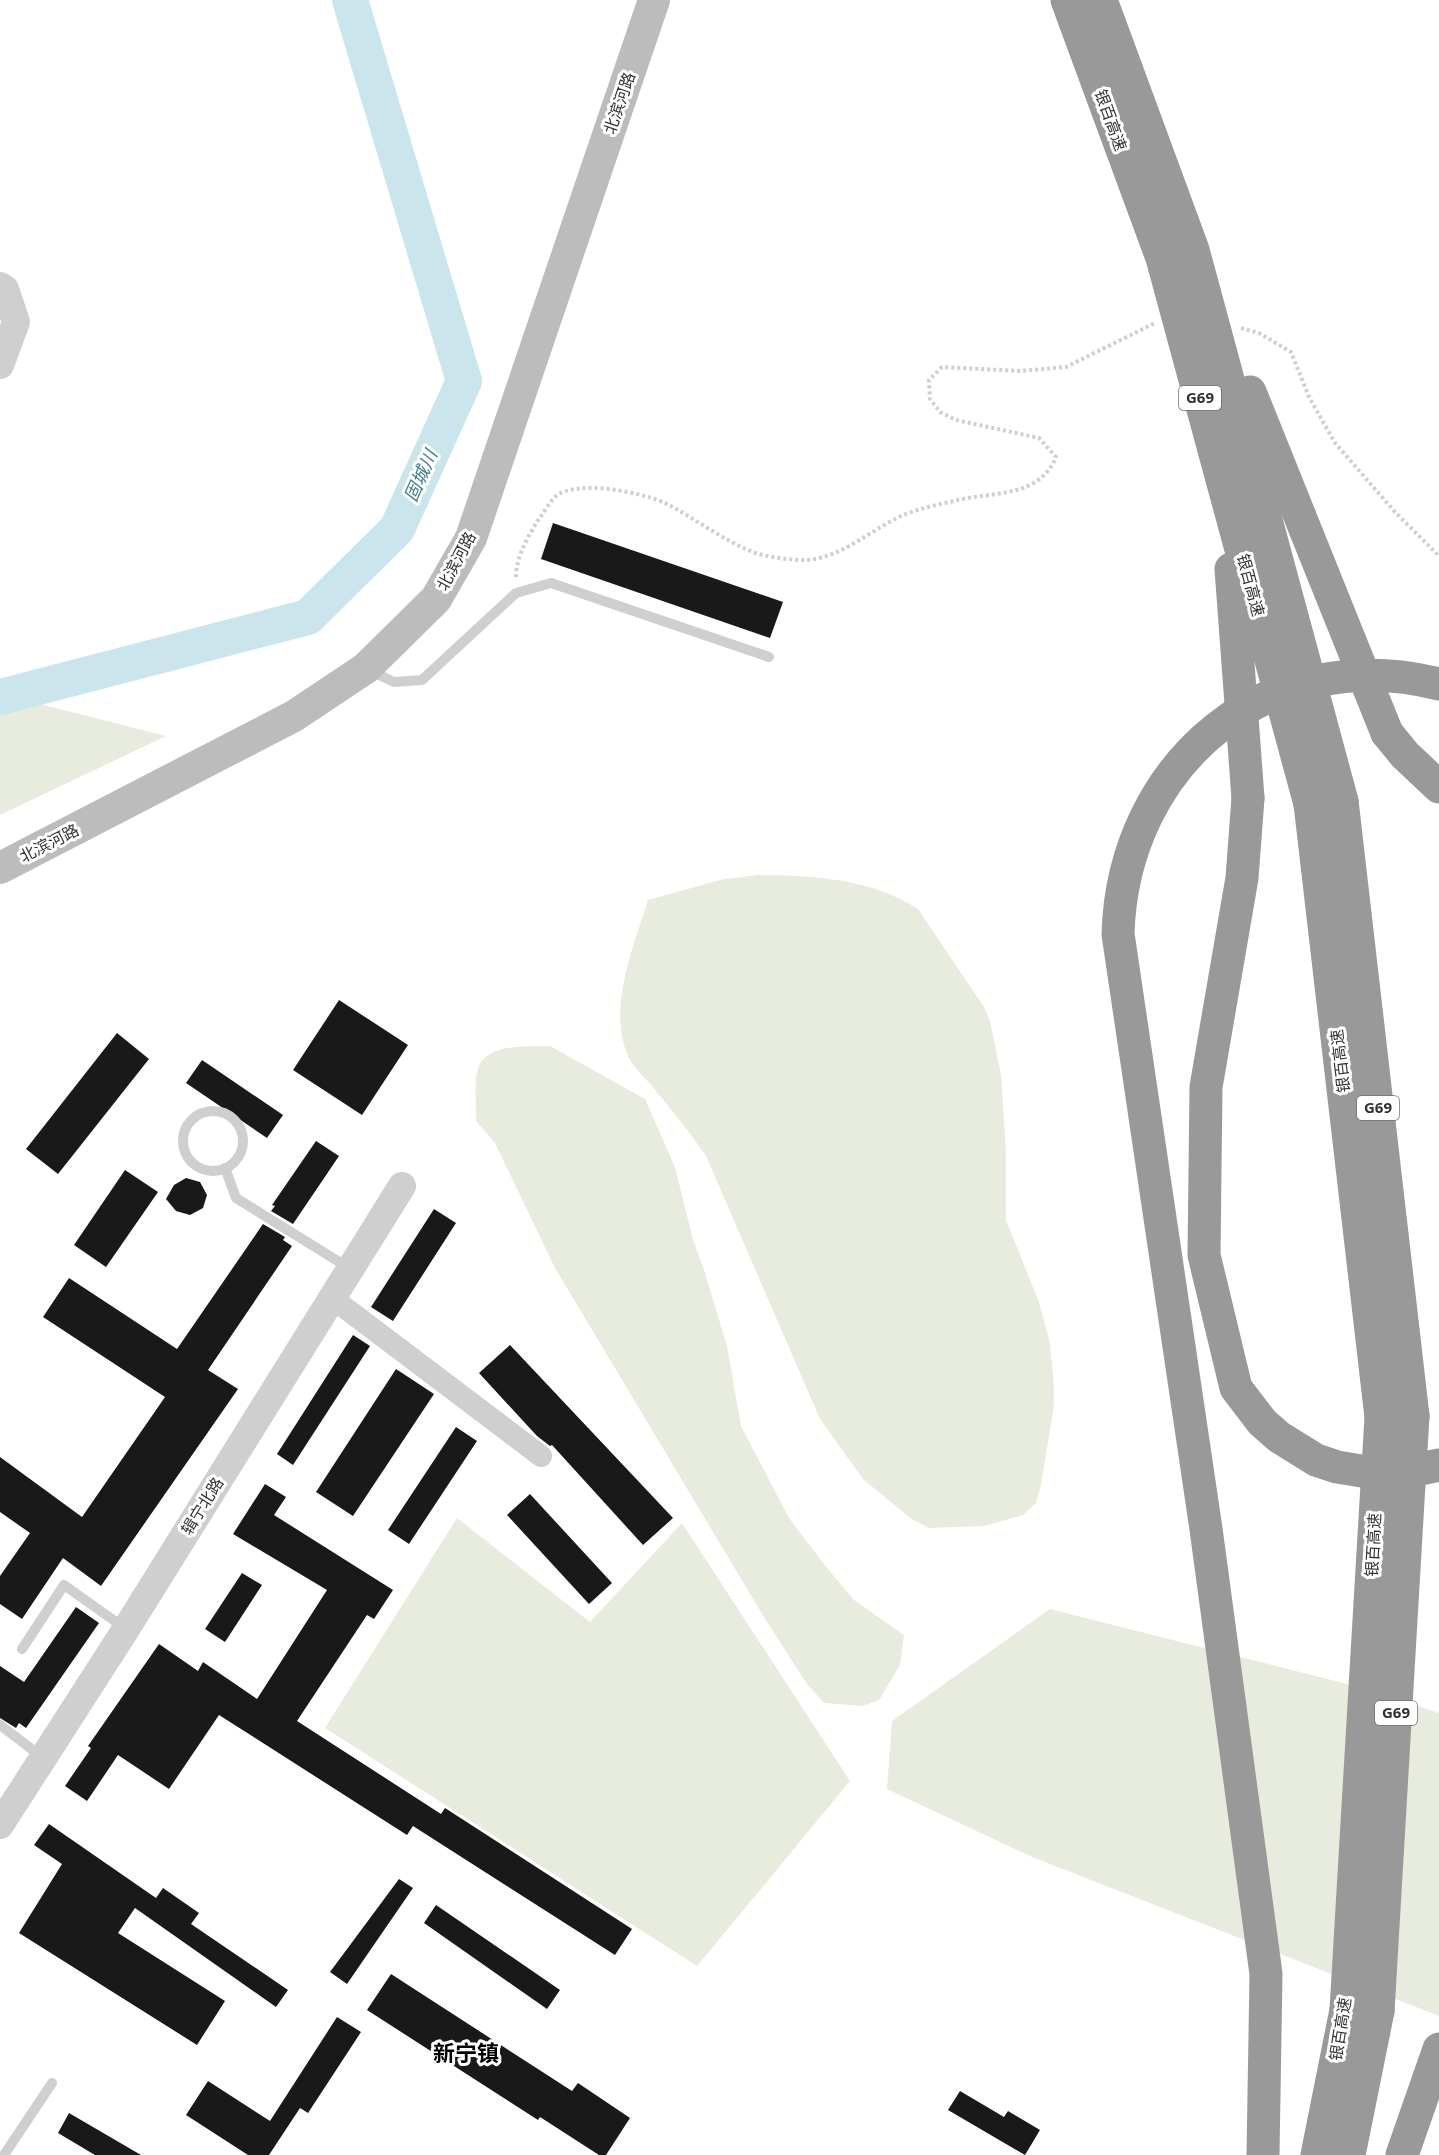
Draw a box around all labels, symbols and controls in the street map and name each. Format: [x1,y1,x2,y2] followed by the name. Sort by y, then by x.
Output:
[598,69,640,137] street label: 北滨河路
[1090,86,1132,154] street label: 银百高速
[1179,386,1221,410] road number: G69
[398,444,443,505] water label: 固城川
[431,528,481,594] street label: 北滨河路
[1232,551,1270,619] street label: 银百高速
[15,819,83,867] street label: 北滨河路
[1325,1028,1355,1094] street label: 银百高速
[1357,1096,1399,1120] road number: G69
[176,1473,228,1539] street label: 辑宁北路
[1360,1512,1386,1578] street label: 银百高速
[1375,1701,1417,1725] road number: G69
[1324,1996,1356,2062] street label: 银百高速
[433,2037,499,2067] district label: 新宁镇

